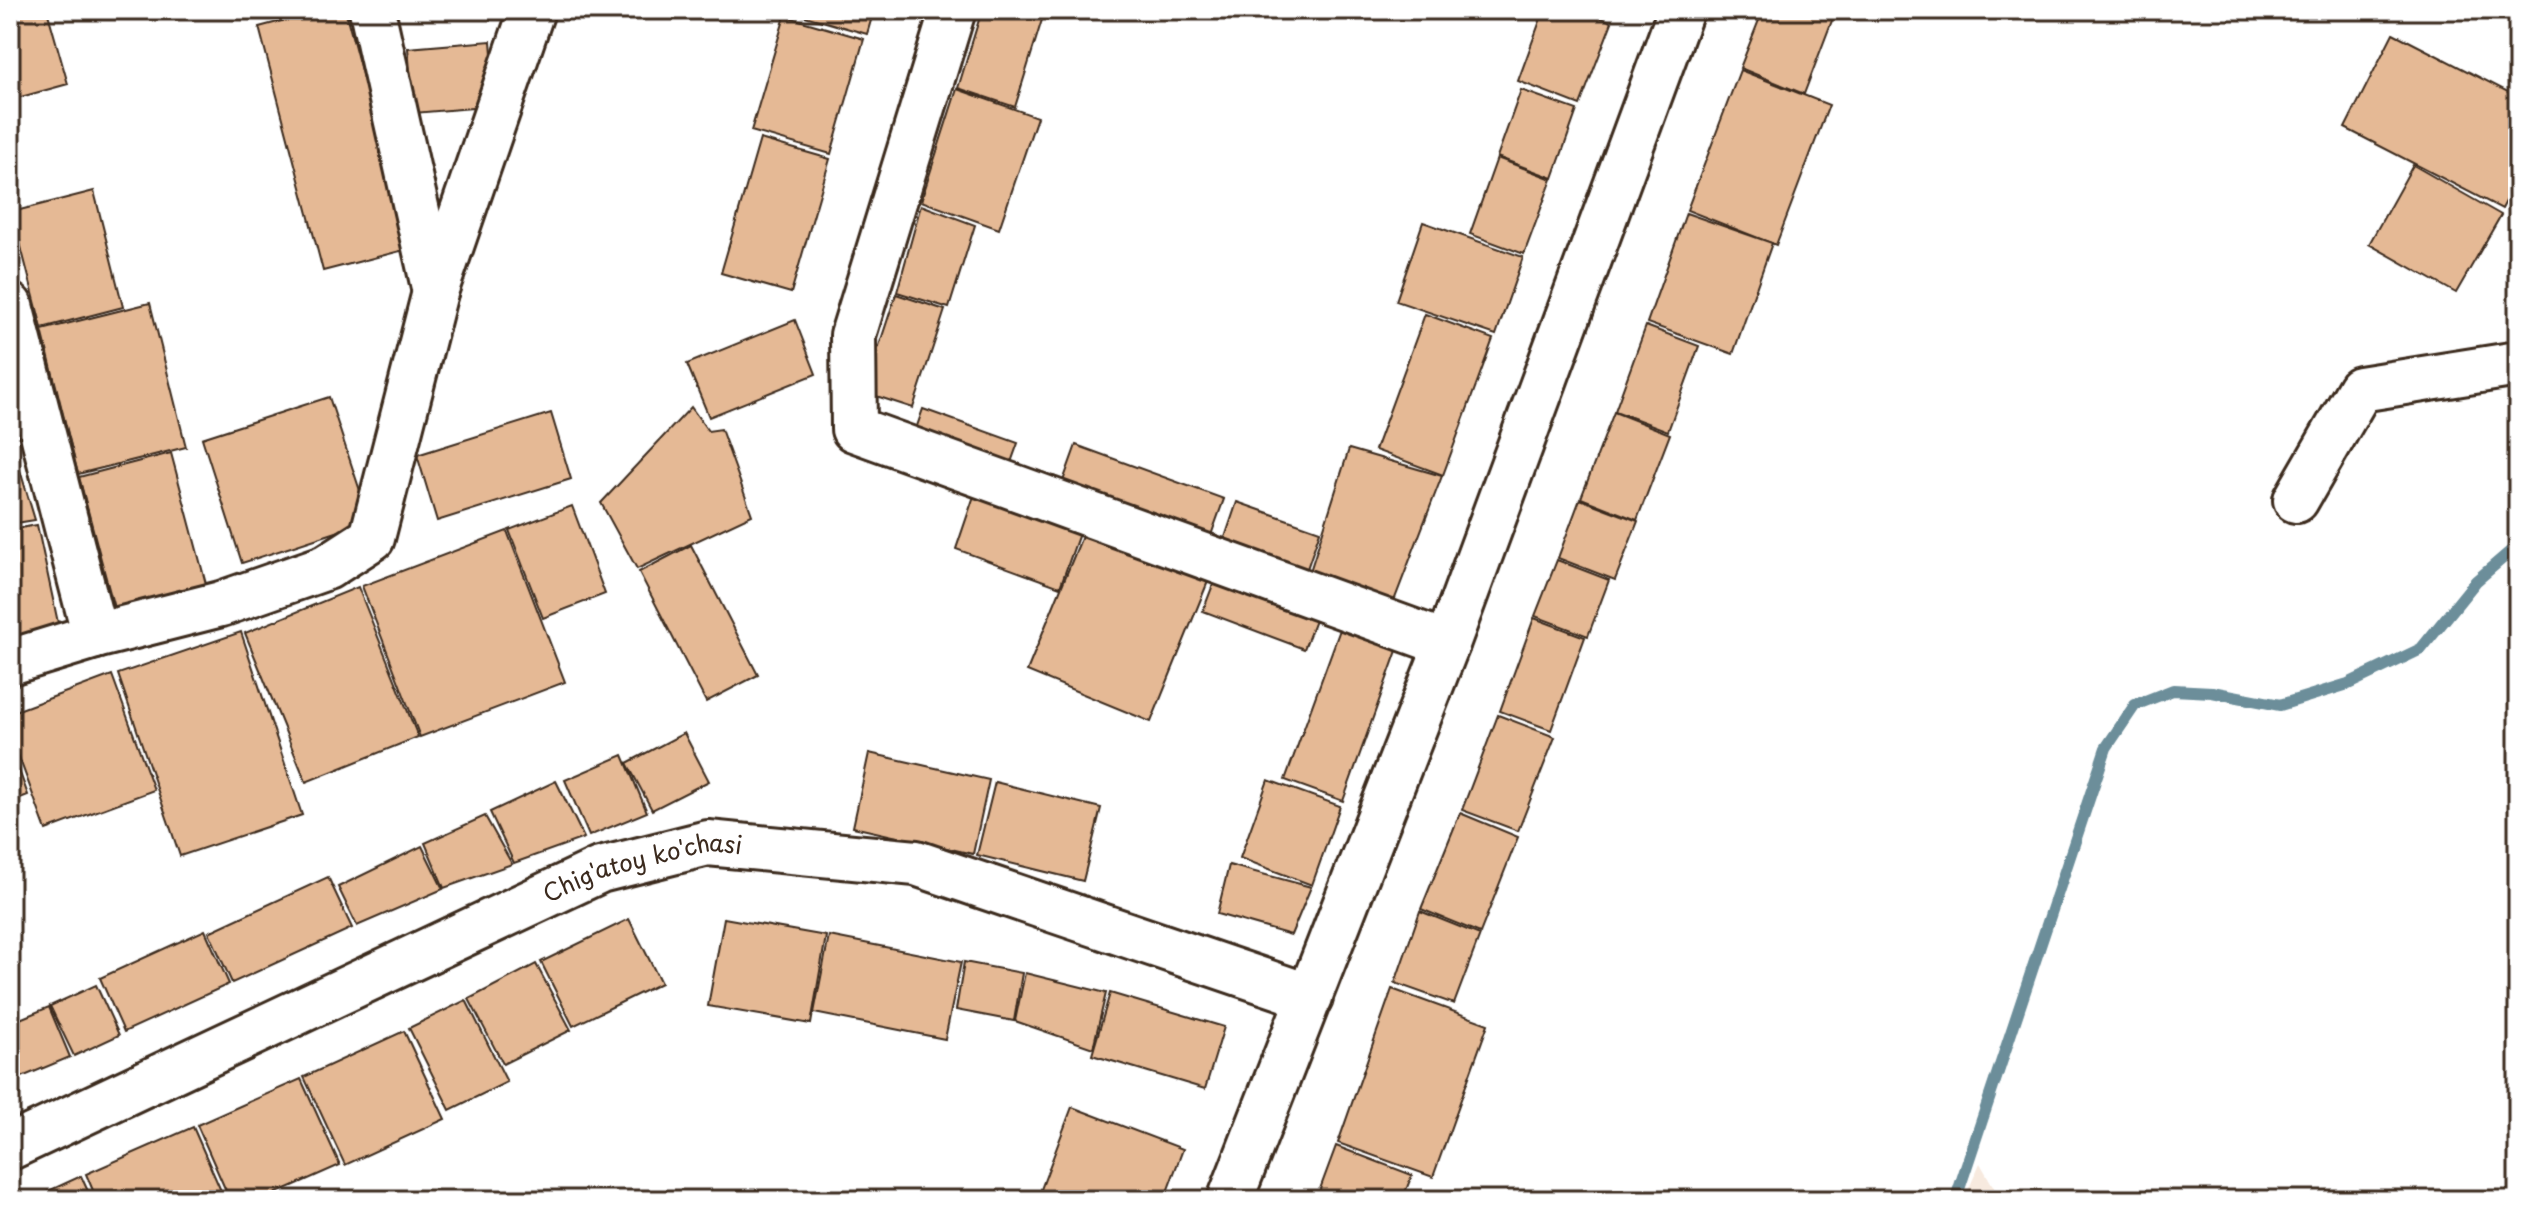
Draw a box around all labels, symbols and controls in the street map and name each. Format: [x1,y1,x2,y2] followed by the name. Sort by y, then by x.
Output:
[536,823,744,910] street label: Chig'atoy ko'chasi

